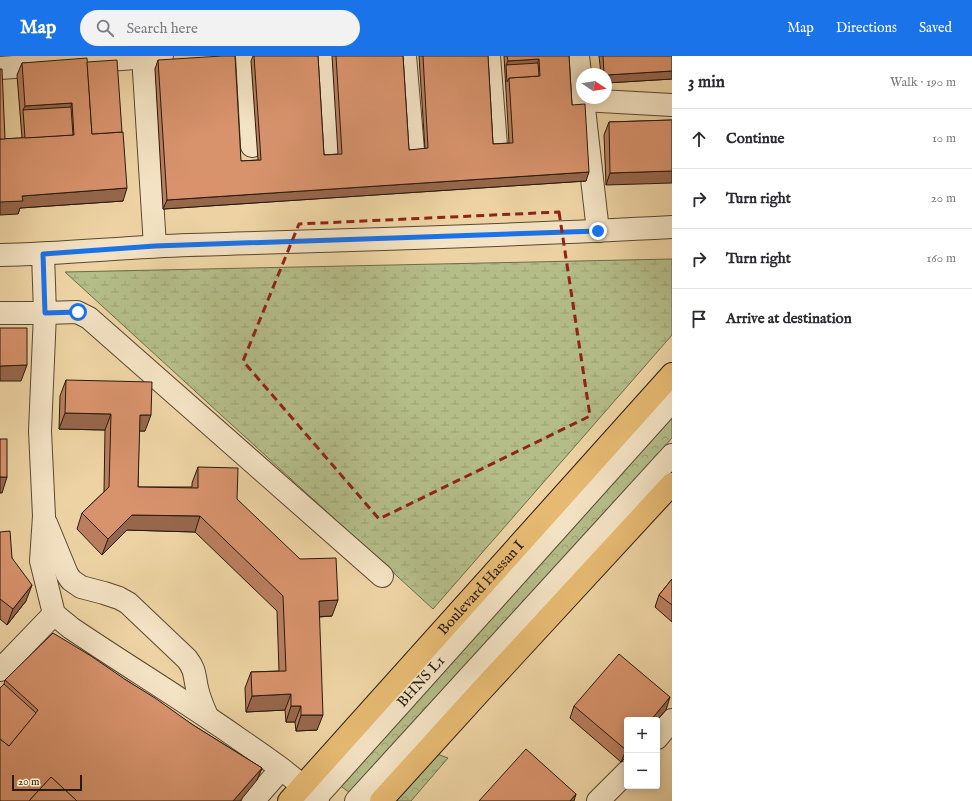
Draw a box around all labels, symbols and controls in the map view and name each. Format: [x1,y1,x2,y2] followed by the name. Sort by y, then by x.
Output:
[80,10,360,46] search box
[20,16,56,40] text: Map
[94,17,116,39] icon: search
[126,19,198,38] text: Search here
[787,19,814,37] text: Map
[836,19,897,37] text: Directions
[919,19,952,37] text: Saved
[576,68,612,104] north arrow
[688,72,725,93] text: 3 min
[890,74,956,91] text: Walk · 190 m
[688,128,710,150] icon: ahead
[726,129,784,148] text: Continue
[932,130,956,147] text: 10 m
[688,188,710,210] icon: right
[726,189,791,208] text: Turn right
[931,190,956,207] text: 20 m
[589,222,607,240] route end
[688,248,710,270] icon: right
[726,249,791,268] text: Turn right
[926,250,956,267] text: 160 m
[69,303,87,321] route start
[688,308,710,330] icon: arrive
[726,309,852,328] text: Arrive at destination
[433,536,528,639] street label: Boulevard Hassan I
[392,651,449,711] street label: BHNS L1
[624,717,660,789] map controls
[624,717,660,753] button: +
[624,753,660,789] button: −
[12,773,82,792] scale bar
[18,775,39,789] text: 20 m

